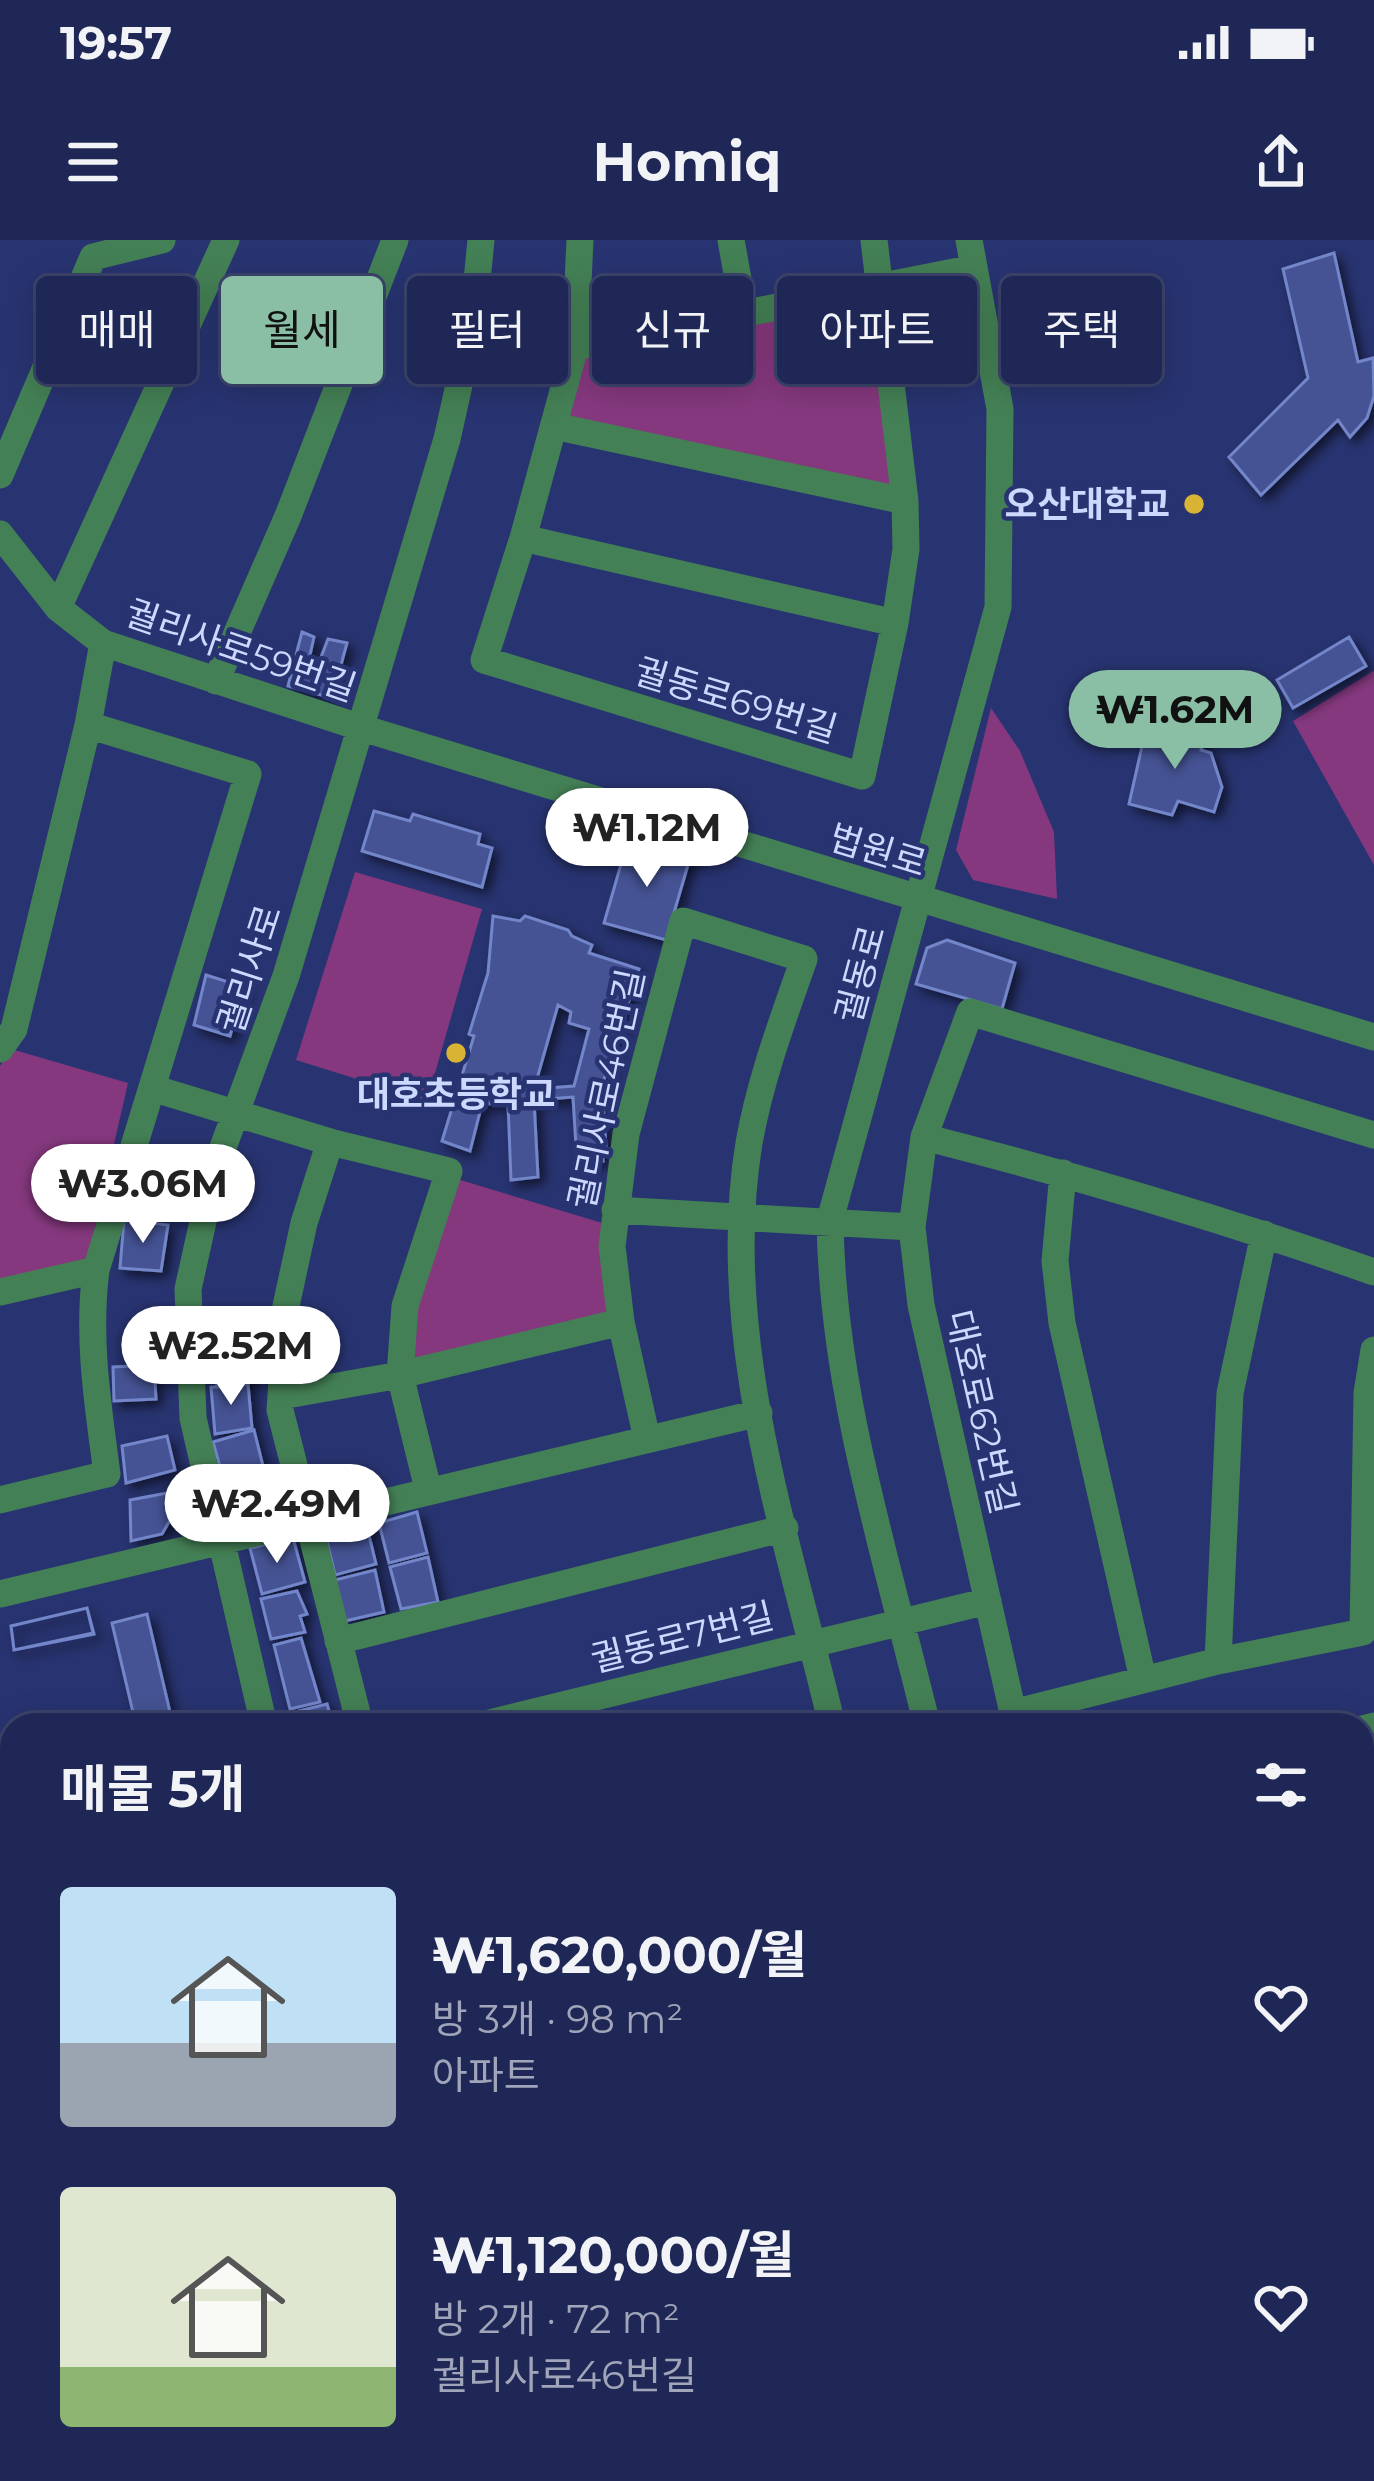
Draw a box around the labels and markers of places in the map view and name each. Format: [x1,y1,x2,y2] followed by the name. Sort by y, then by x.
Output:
[1004,482,1170,526] place label: 오산대학교
[1181,491,1207,517] marker: 오산대학교
[1077,670,1273,772] pin: ₩1.62M
[549,788,745,890] pin: ₩1.12M
[443,1040,469,1066] marker: 대호초등학교
[357,1072,555,1116] place label: 대호초등학교
[45,1144,241,1246] pin: ₩3.06M
[133,1306,329,1408] pin: ₩2.52M
[179,1464,375,1566] pin: ₩2.49M

